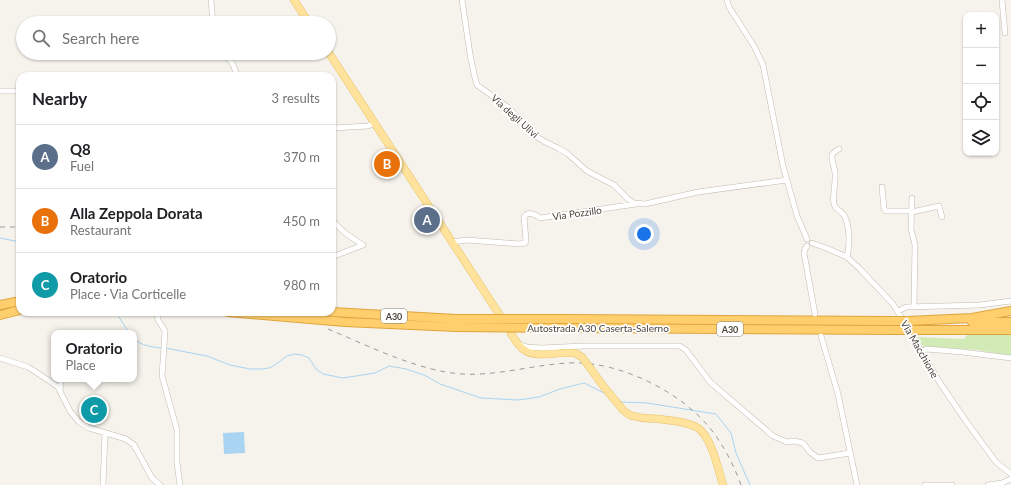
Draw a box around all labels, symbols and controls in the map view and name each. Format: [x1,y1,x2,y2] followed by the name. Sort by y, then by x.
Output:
[963,12,999,156] map controls
[963,12,999,48] button: +
[16,16,336,60] search box
[30,27,52,49] icon: search
[62,29,139,47] text: Search here
[963,48,999,84] button: −
[963,84,999,120] button: locate
[32,88,87,109] text: Nearby
[272,90,320,106] text: 3 results
[489,92,541,140] street label: Via degli Ulivi
[963,120,999,156] button: layers
[70,140,91,158] text: Q8
[40,149,50,165] text: A
[283,149,320,165] text: 370 m
[374,149,400,179] pin: B
[70,158,94,174] text: Fuel
[70,204,203,222] text: Alla Zeppola Dorata
[551,204,603,222] street label: Via Pozzillo
[414,205,440,235] pin: A
[41,213,49,229] text: B
[283,213,320,229] text: 450 m
[70,222,132,238] text: Restaurant
[634,224,654,244] your location
[70,268,127,286] text: Oratorio
[41,277,49,293] text: C
[283,277,320,293] text: 980 m
[70,286,186,302] text: Place · Via Corticelle
[381,309,407,323] road number: A30
[899,318,941,380] street label: Via Macchione
[527,322,669,334] street label: Autostrada A30 Caserta-Salerno
[717,322,743,336] road number: A30
[51,330,137,382] popup
[65,339,123,357] text: Oratorio
[65,357,96,373] text: Place
[81,395,107,425] pin: C

